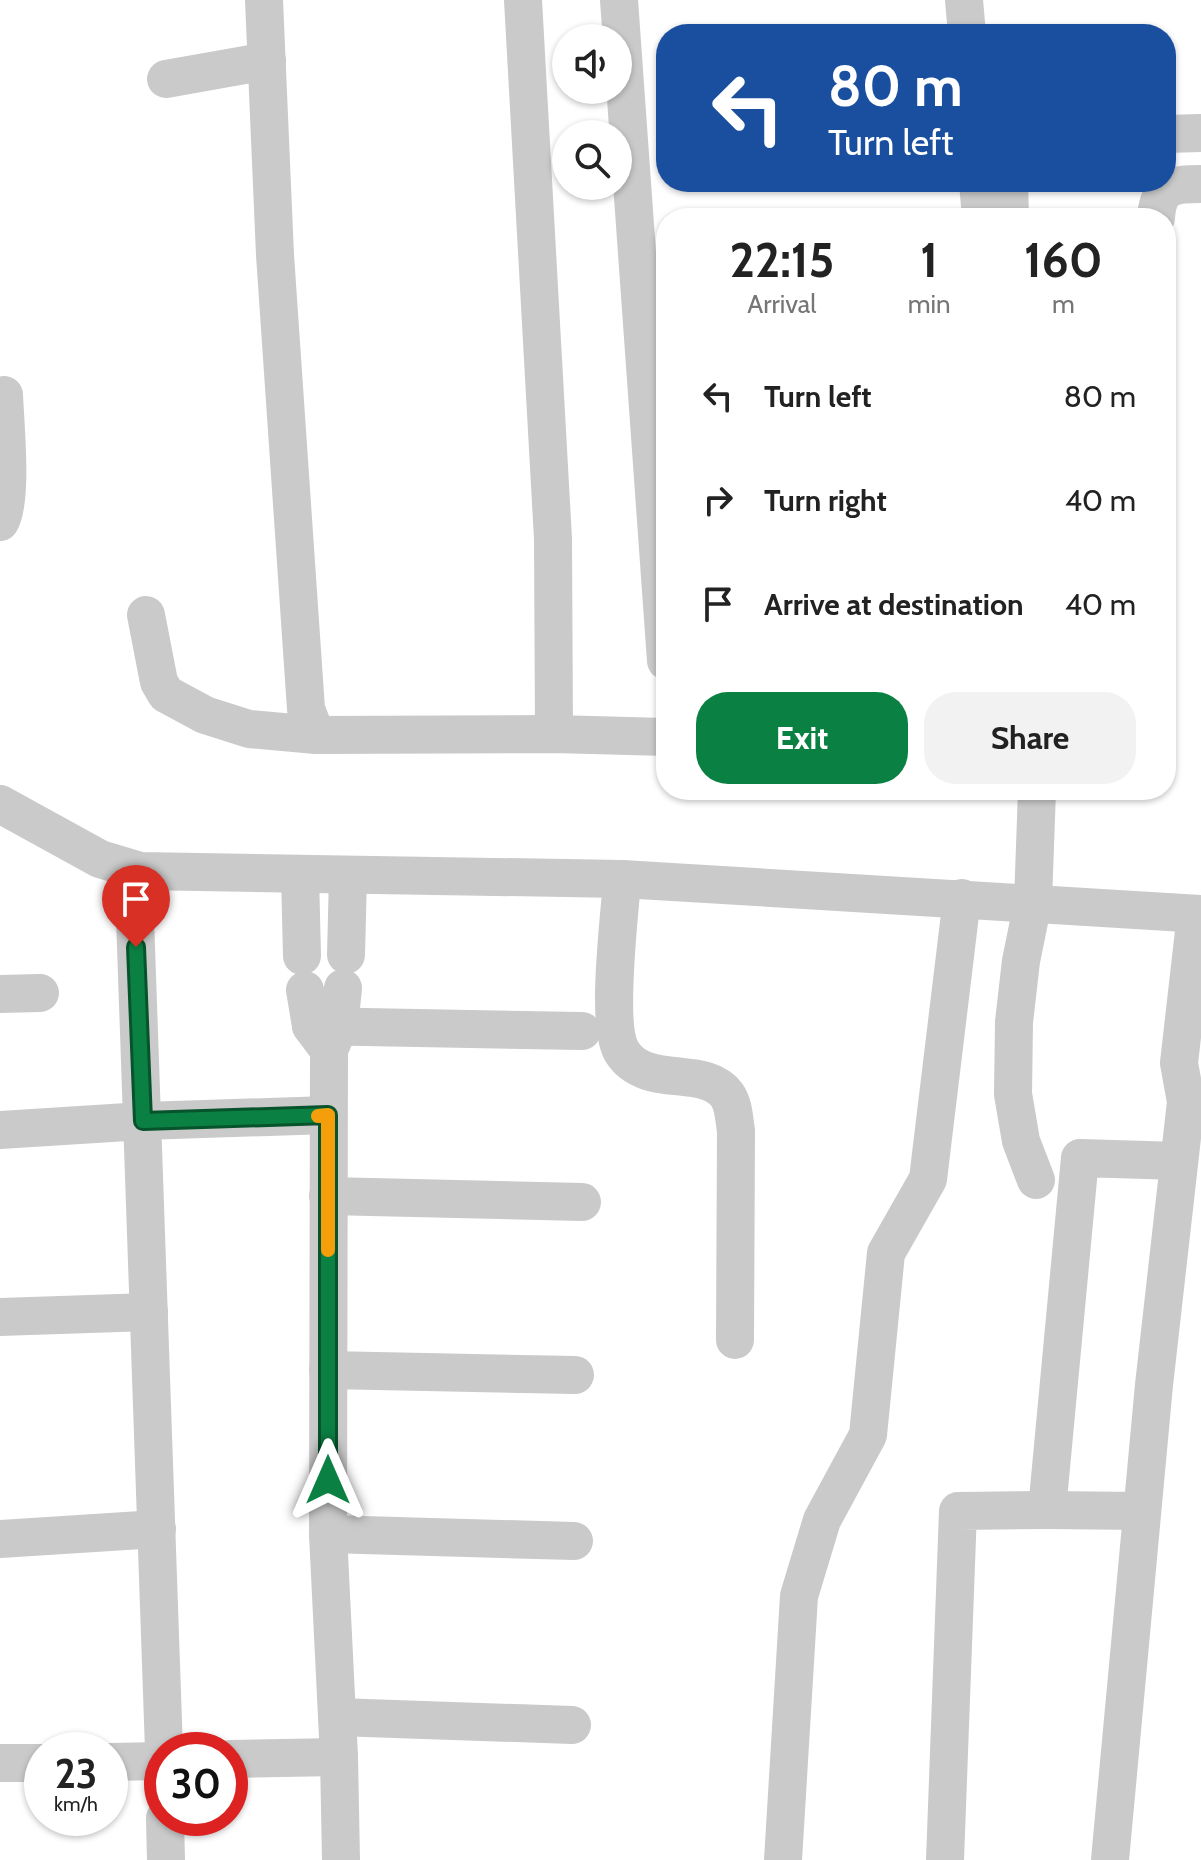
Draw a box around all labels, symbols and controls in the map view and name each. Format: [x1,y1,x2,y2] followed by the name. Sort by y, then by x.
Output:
[552,24,632,200] map controls
[552,24,632,104] button: sound
[828,52,963,120] text: 80 m
[696,56,800,160] icon: left
[552,120,632,200] button: search
[828,120,953,164] text: Turn left
[729,231,834,289] text: 22:15
[920,231,938,289] text: 1
[1024,231,1103,289] text: 160
[747,288,816,320] text: Arrival
[908,288,951,320] text: min
[1052,288,1075,320] text: m
[696,374,740,418] icon: left
[764,378,872,415] text: Turn left
[1064,378,1136,415] text: 80 m
[696,478,740,522] icon: right
[764,482,887,519] text: Turn right
[1065,482,1136,519] text: 40 m
[696,582,740,626] icon: arrive
[764,586,1024,623] text: Arrive at destination
[1065,586,1136,623] text: 40 m
[696,692,908,784] button: Exit
[924,692,1136,784] button: Share
[102,865,170,947] pin
[114,877,158,921] icon: arrive
[286,1438,370,1522] position arrow
[144,1732,248,1836] speed limit sign: 30
[55,1749,97,1798] text: 23
[54,1792,98,1816] text: km/h

